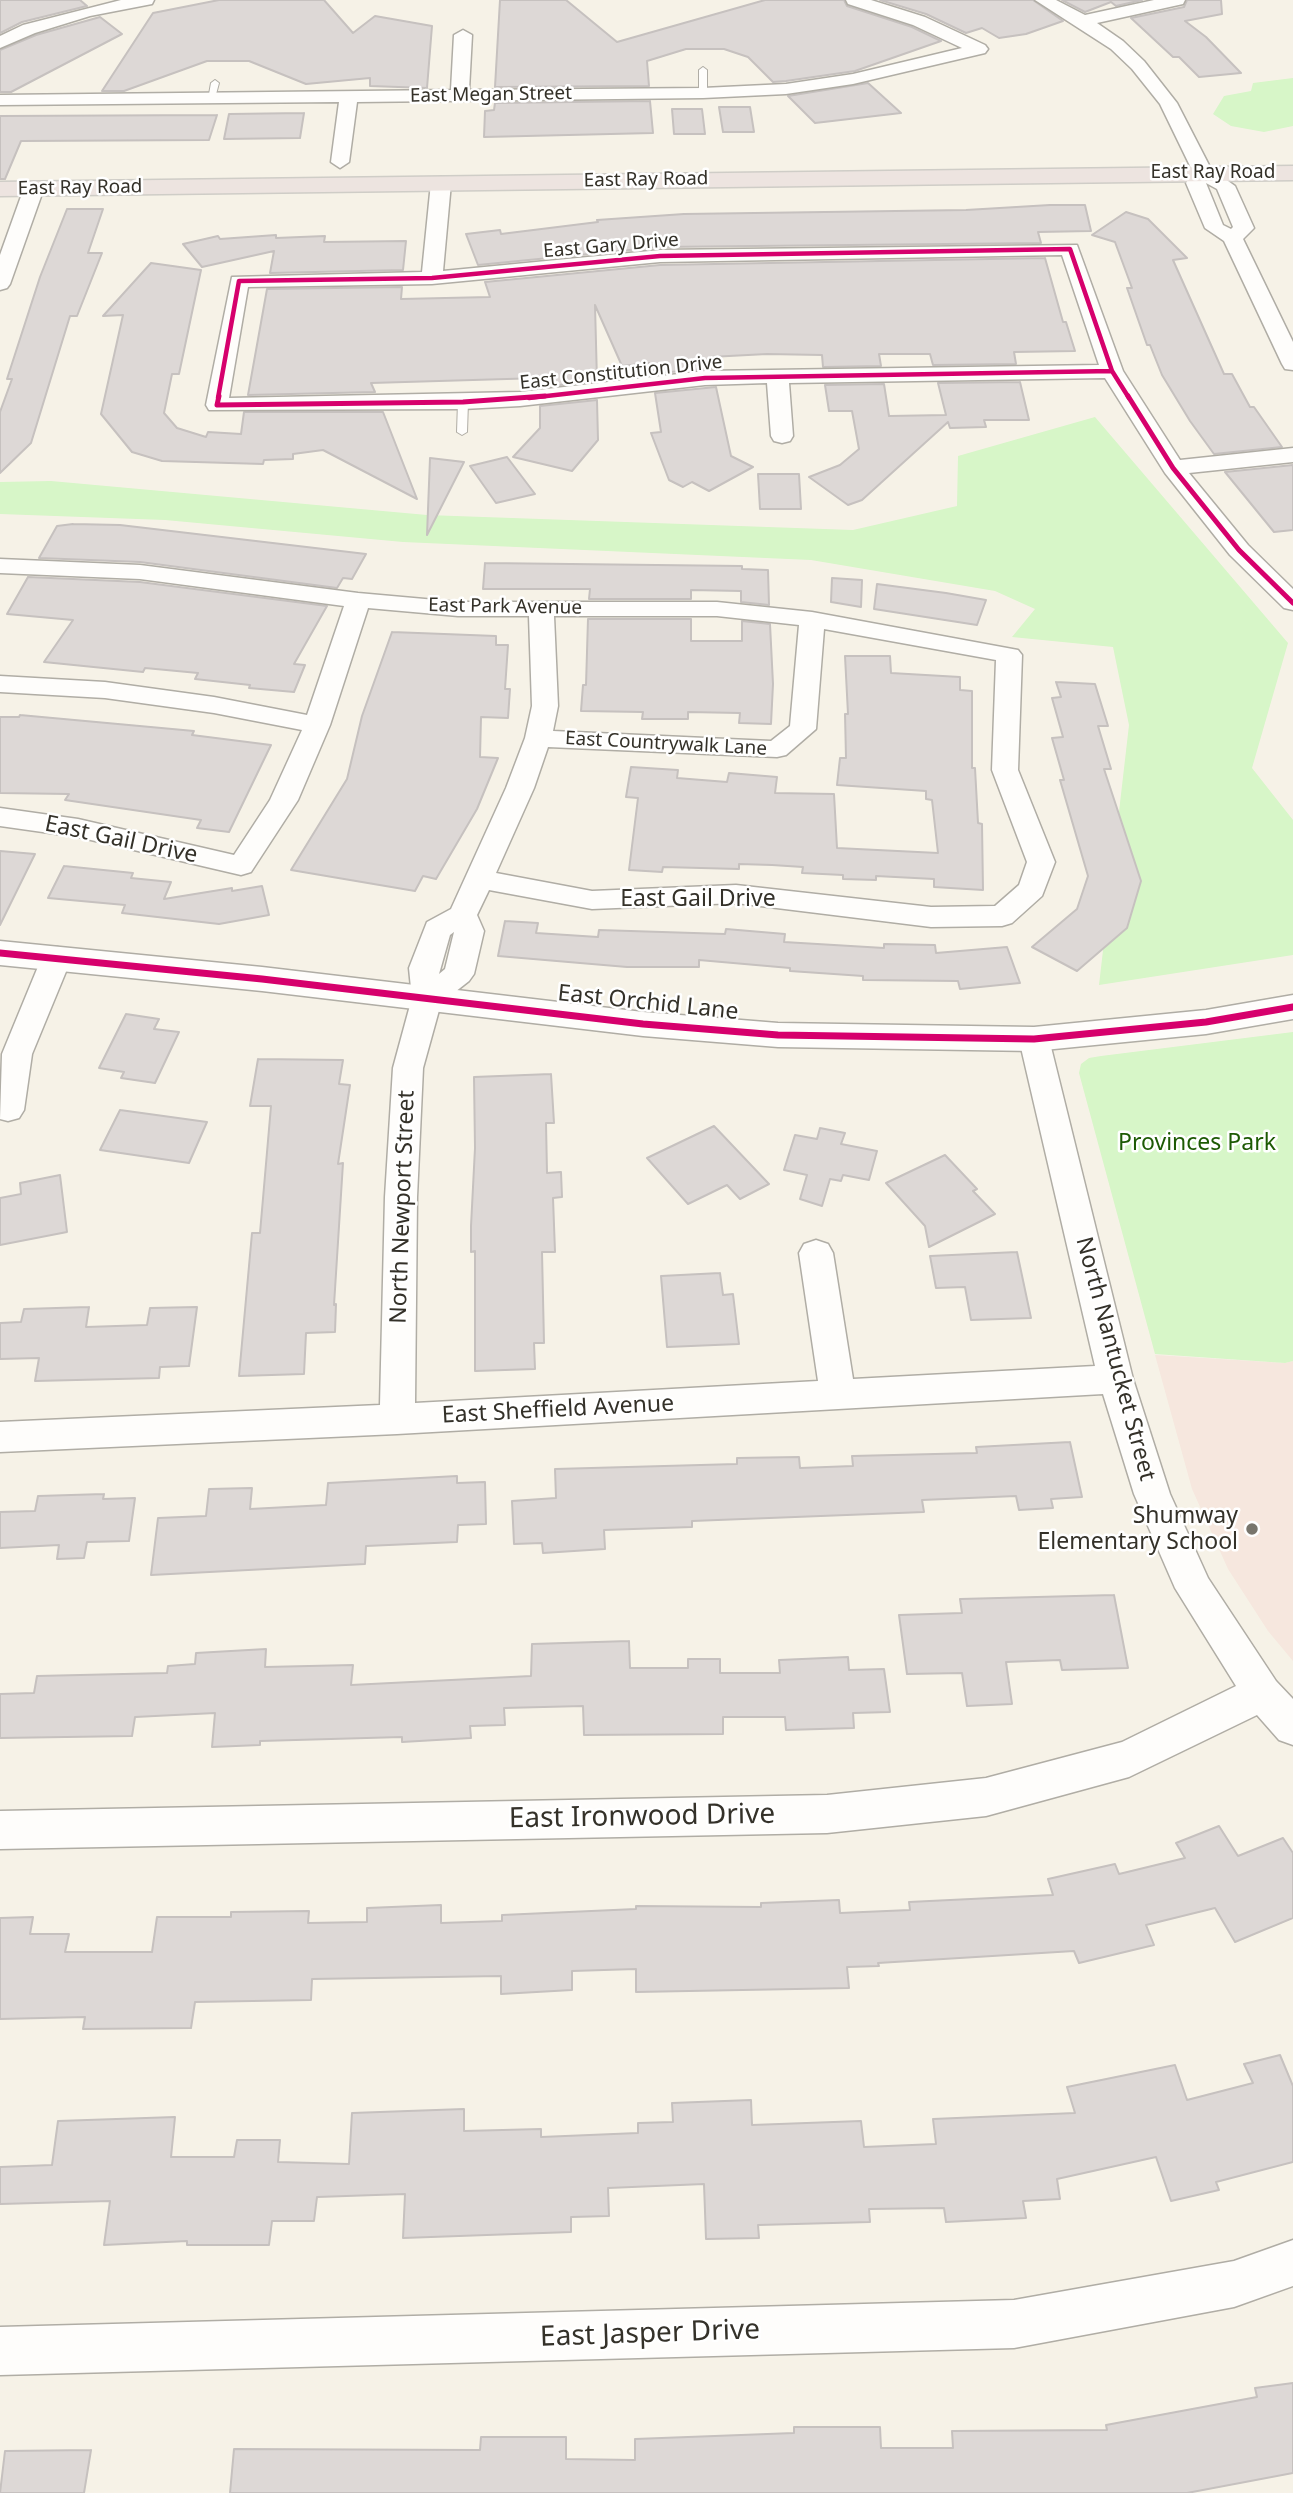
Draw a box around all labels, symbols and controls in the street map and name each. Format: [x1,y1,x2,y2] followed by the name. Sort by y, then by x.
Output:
[410,82,572,108] street label: East Megan Street
[1151,162,1275,184] street label: East Ray Road
[583,168,709,192] street label: East Ray Road
[17,176,143,200] street label: East Ray Road
[542,229,680,263] street label: East Gary Drive
[518,351,724,395] street label: East Constitution Drive
[428,594,582,620] street label: East Park Avenue
[564,727,768,761] street label: East Countrywalk Lane
[42,810,200,870] street label: East Gail Drive
[620,885,776,913] street label: East Gail Drive
[556,980,740,1026] street label: East Orchid Lane
[385,1090,421,1324] street label: North Newport Street
[1118,1129,1276,1157] park label: Provinces Park
[1069,1234,1161,1484] street label: North Nantucket Street
[441,1390,675,1430] street label: East Sheffield Avenue
[1038,1502,1238,1556] place label: Shumway Elementary School
[1244,1521,1260,1537] marker: Shumway Elementary School
[509,1798,775,1836] street label: East Ironwood Drive
[540,2313,760,2355] street label: East Jasper Drive

